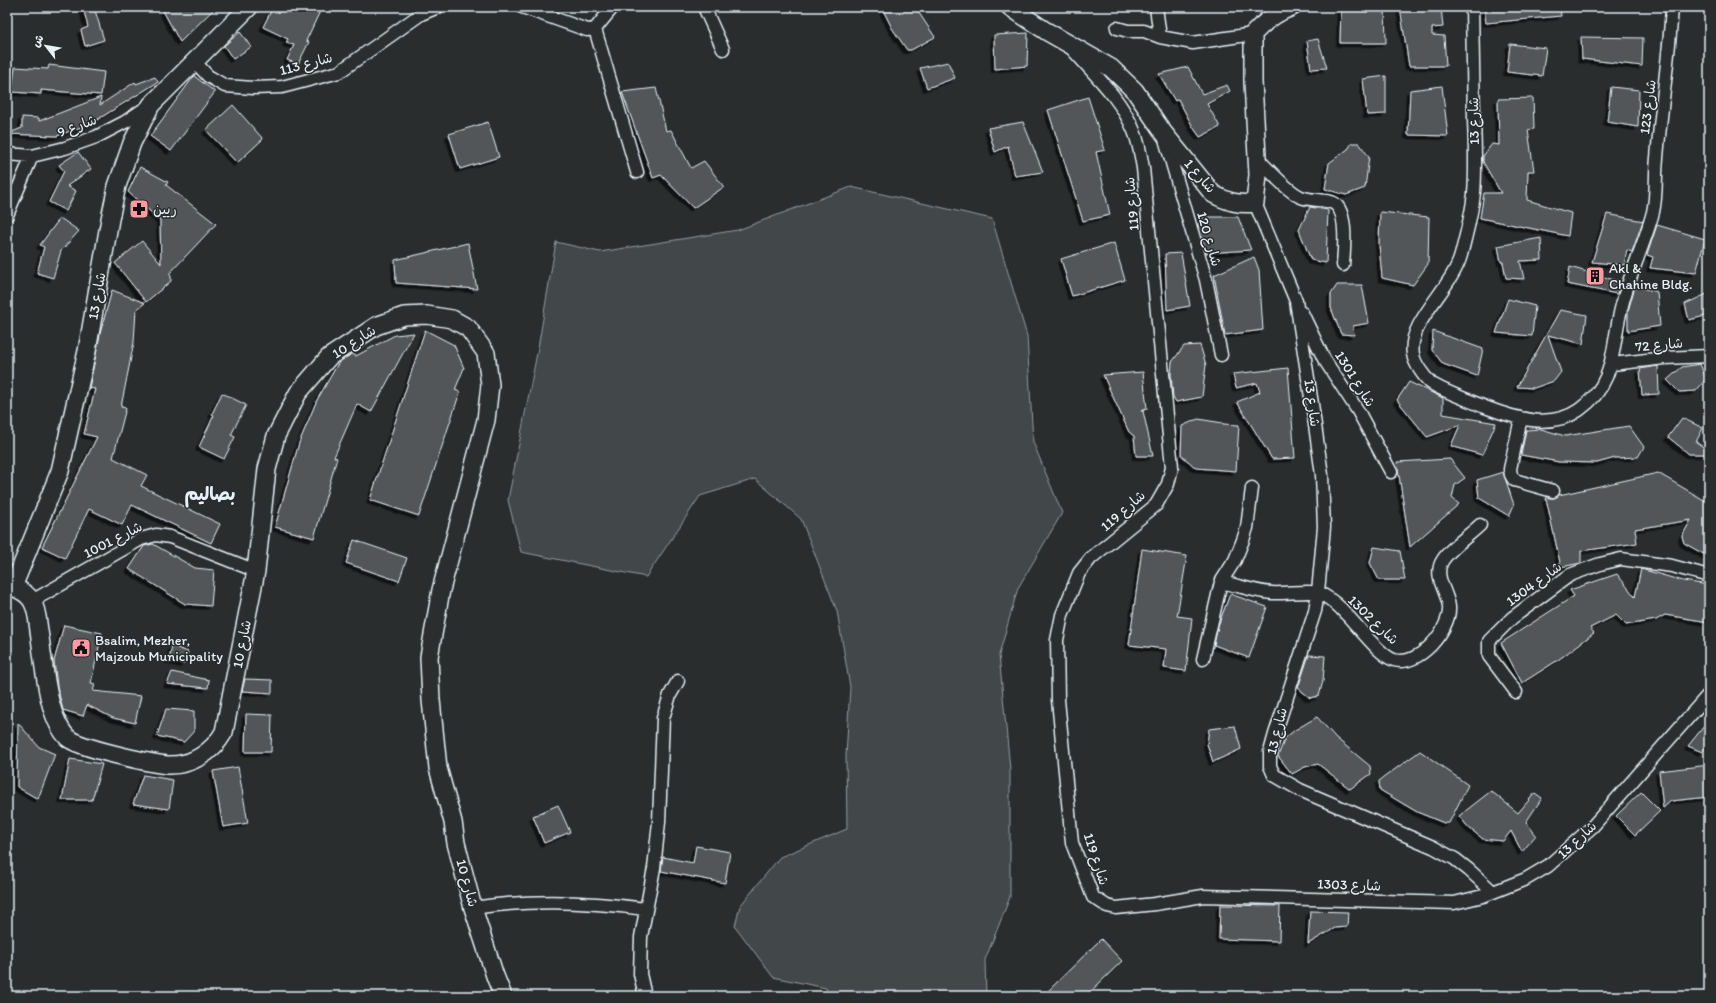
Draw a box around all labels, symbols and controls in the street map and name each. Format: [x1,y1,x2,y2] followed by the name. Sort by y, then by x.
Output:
[26,26,66,66] north arrow
[29,33,47,50] text: ش
[278,49,335,80] street label: شارع 113
[1636,79,1661,135] street label: شارع 123
[1465,97,1484,145] street label: شارع 13
[55,111,99,142] street label: شارع 9
[1180,155,1220,197] street label: شارع 1
[1121,176,1144,232] street label: شارع 119
[128,198,150,220] pharmacy icon: ريين
[153,201,177,218] place label: ريين
[1192,210,1225,269] street label: شارع 120
[1609,260,1693,293] place label: Akl & Chahine Bldg.
[1584,265,1606,287] building icon: Akl & Chahine Bldg.
[84,271,110,321] street label: شارع 13
[329,322,380,363] street label: شارع 10
[1634,334,1684,357] street label: شارع 72
[1330,348,1379,411] street label: شارع 1301
[1299,378,1324,428] street label: شارع 13
[184,483,236,508] district label: بصاليم
[1097,487,1150,536] street label: شارع 119
[81,518,146,563] street label: شارع 1001
[1503,558,1566,611] street label: شارع 1304
[1344,592,1402,649] street label: شارع 1302
[229,619,256,670] street label: شارع 10
[95,632,223,665] place label: Bsalim, Mezher, Majzoub Municipality
[70,637,92,659] public building icon: Bsalim, Mezher, Majzoub Municipality
[1263,706,1292,756] street label: شارع 13
[1554,818,1601,863] street label: شارع 13
[1079,831,1112,888] street label: شارع 119
[452,857,481,909] street label: شارع 10
[1317,875,1381,896] street label: شارع 1303

